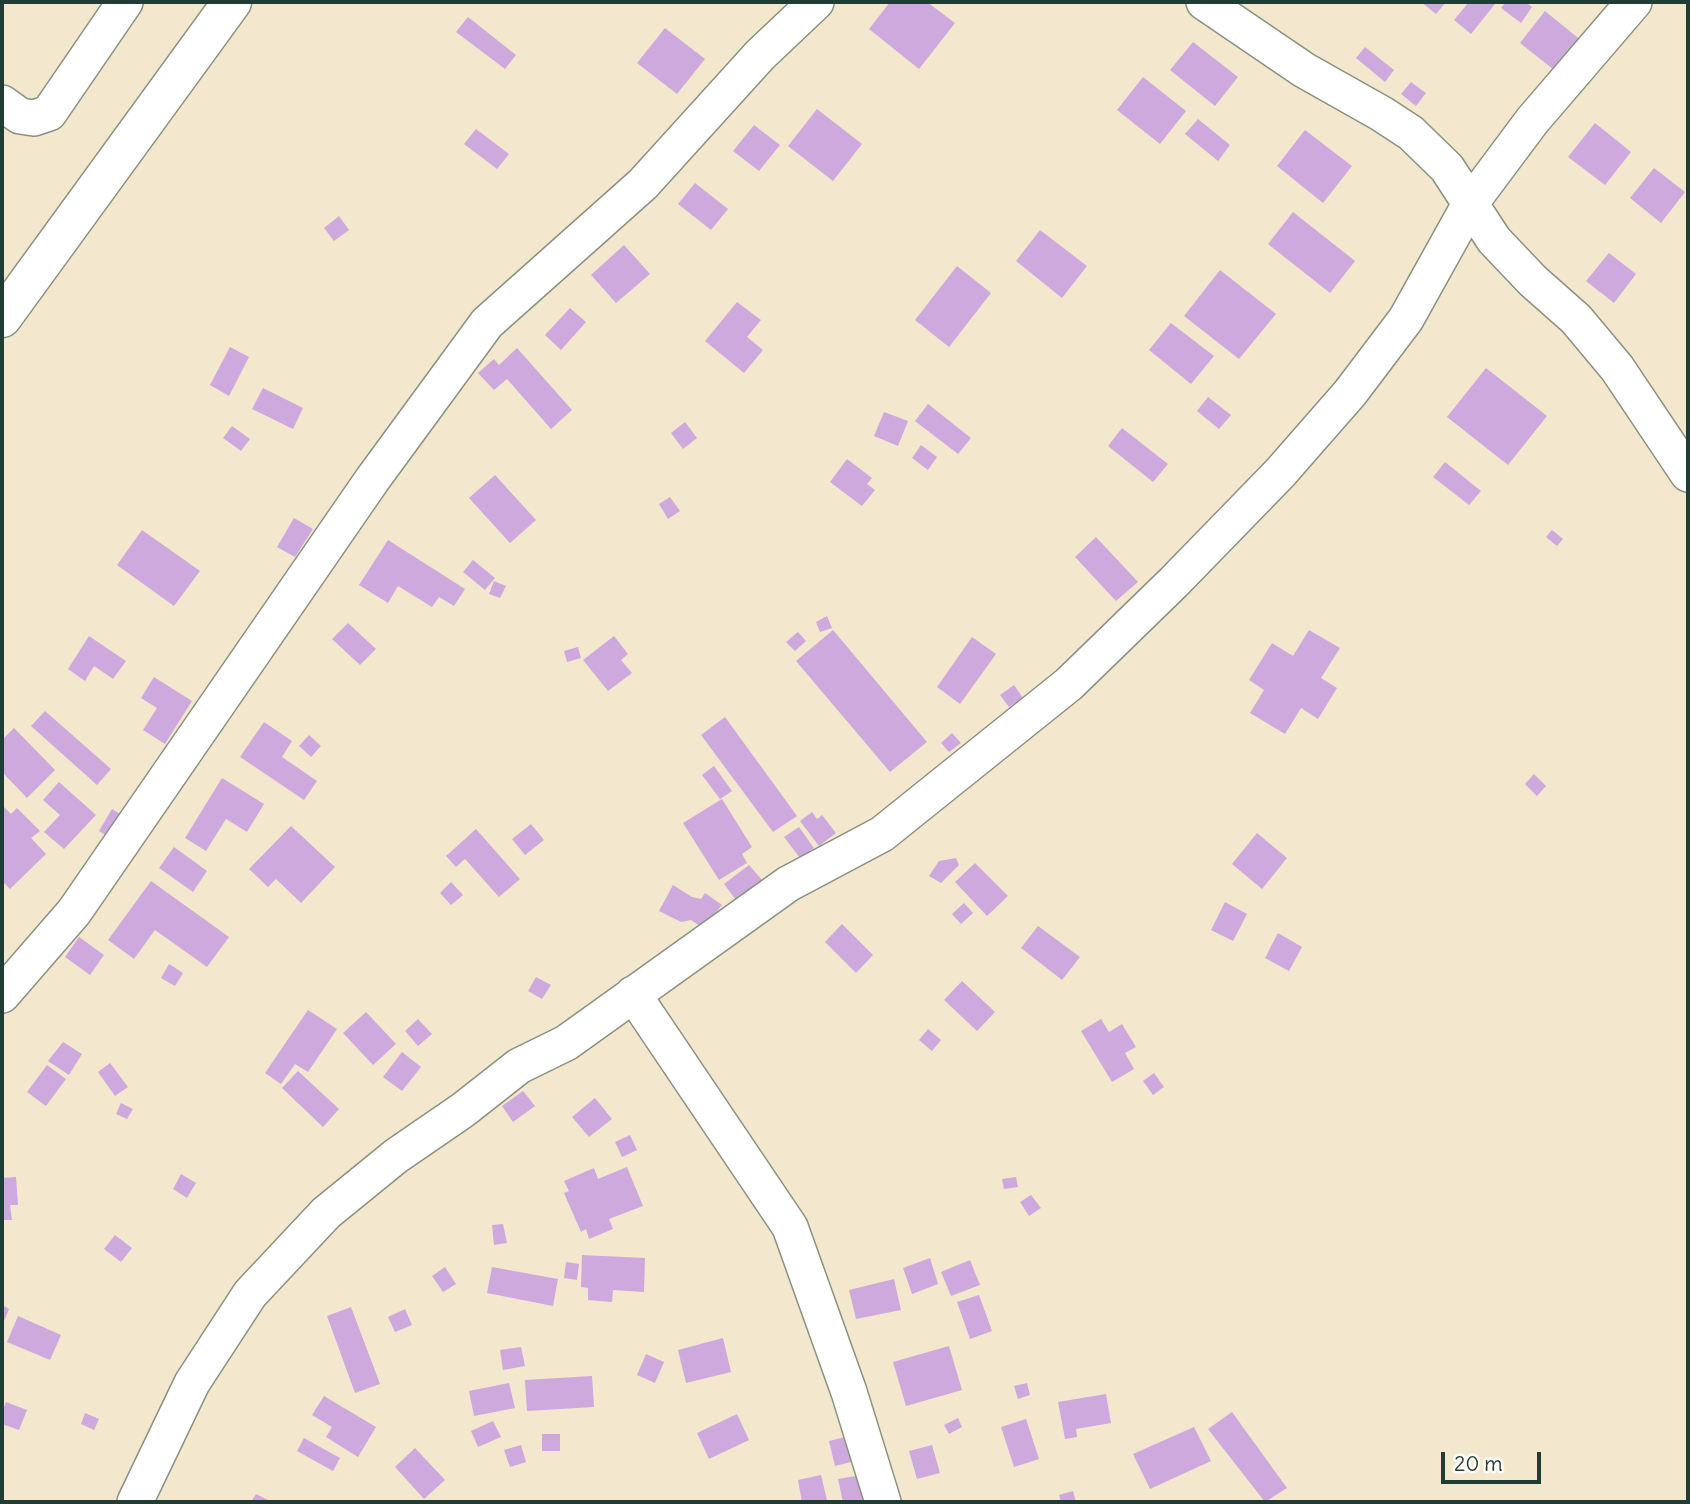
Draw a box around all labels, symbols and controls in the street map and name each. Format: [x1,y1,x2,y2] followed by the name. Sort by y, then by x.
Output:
[1445,1438,1545,1482] scale bar
[1454,1450,1503,1477] text: 20 m

